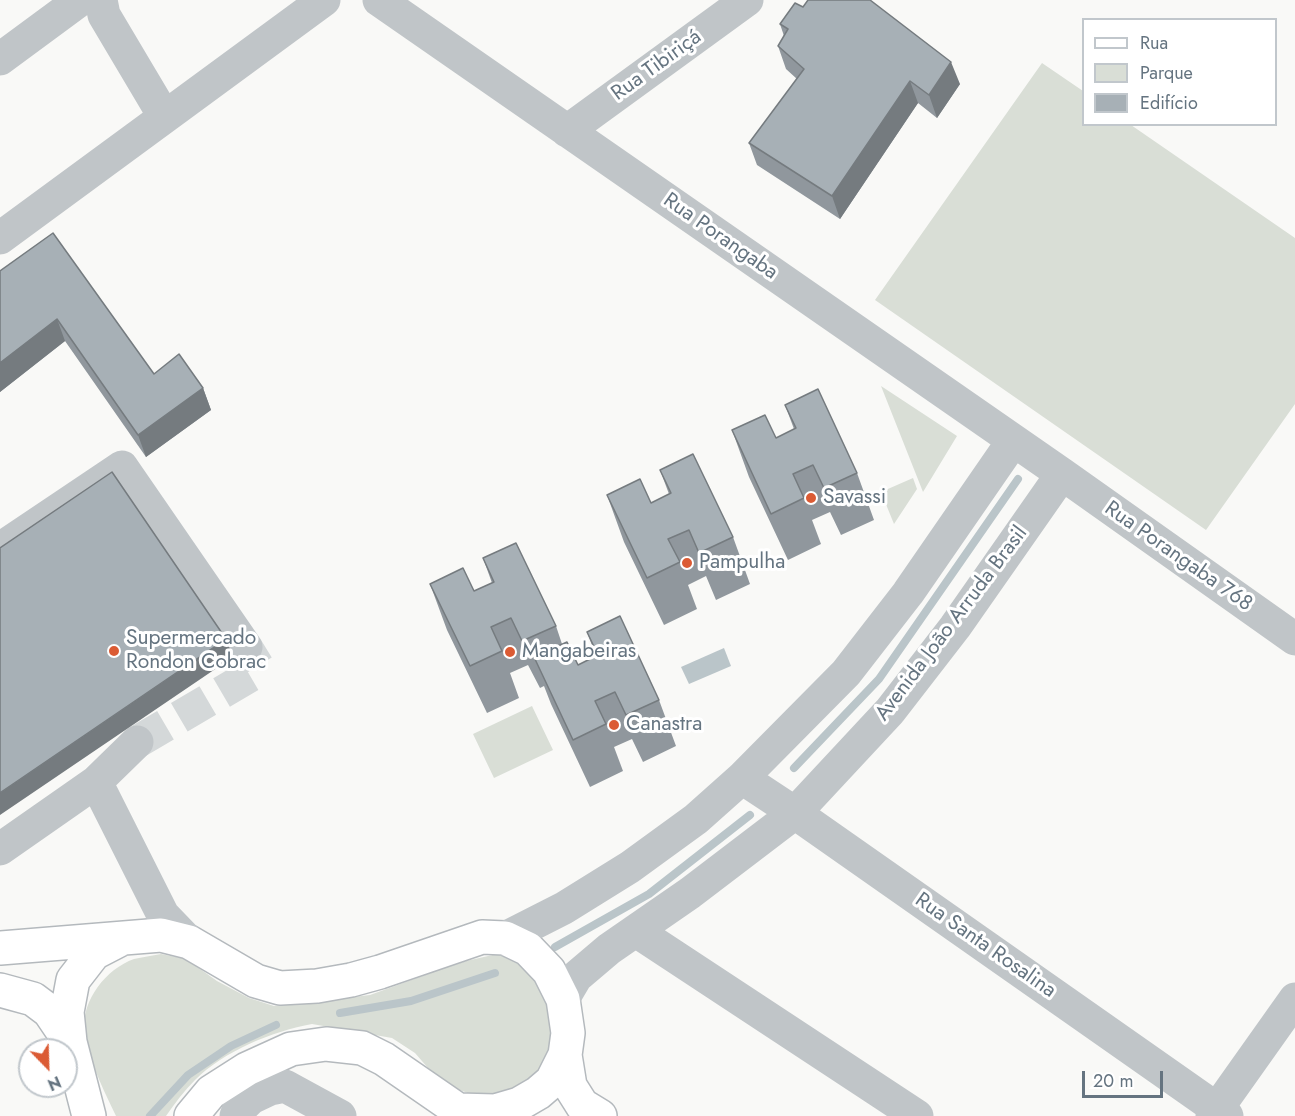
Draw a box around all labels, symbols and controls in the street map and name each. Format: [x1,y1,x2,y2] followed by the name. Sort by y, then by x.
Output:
[1082,18,1277,126] legend
[607,25,707,107] street label: Rua Tibiriçá
[1140,30,1168,56] text: Rua
[1140,60,1193,86] text: Parque
[1140,90,1198,116] text: Edifício
[658,188,782,286] street label: Rua Porangaba
[823,485,886,511] place label: Savassi
[804,491,818,505] marker: Savassi
[1099,497,1257,617] street label: Rua Porangaba 768
[871,522,1033,726] street label: Avenida João Arruda Brasil
[699,550,785,576] place label: Pampulha
[680,556,694,570] marker: Pampulha
[126,626,266,676] place label: Supermercado Rondon Cobrac
[522,639,636,665] place label: Mangabeiras
[107,644,121,658] marker: Supermercado Rondon Cobrac
[503,645,517,659] marker: Mangabeiras
[626,712,702,738] place label: Canastra
[607,718,621,732] marker: Canastra
[910,888,1060,1004] street label: Rua Santa Rosalina
[18,1038,78,1098] north arrow
[1085,1059,1166,1097] scale bar
[1093,1068,1133,1094] text: 20 m
[44,1070,65,1096] text: N

